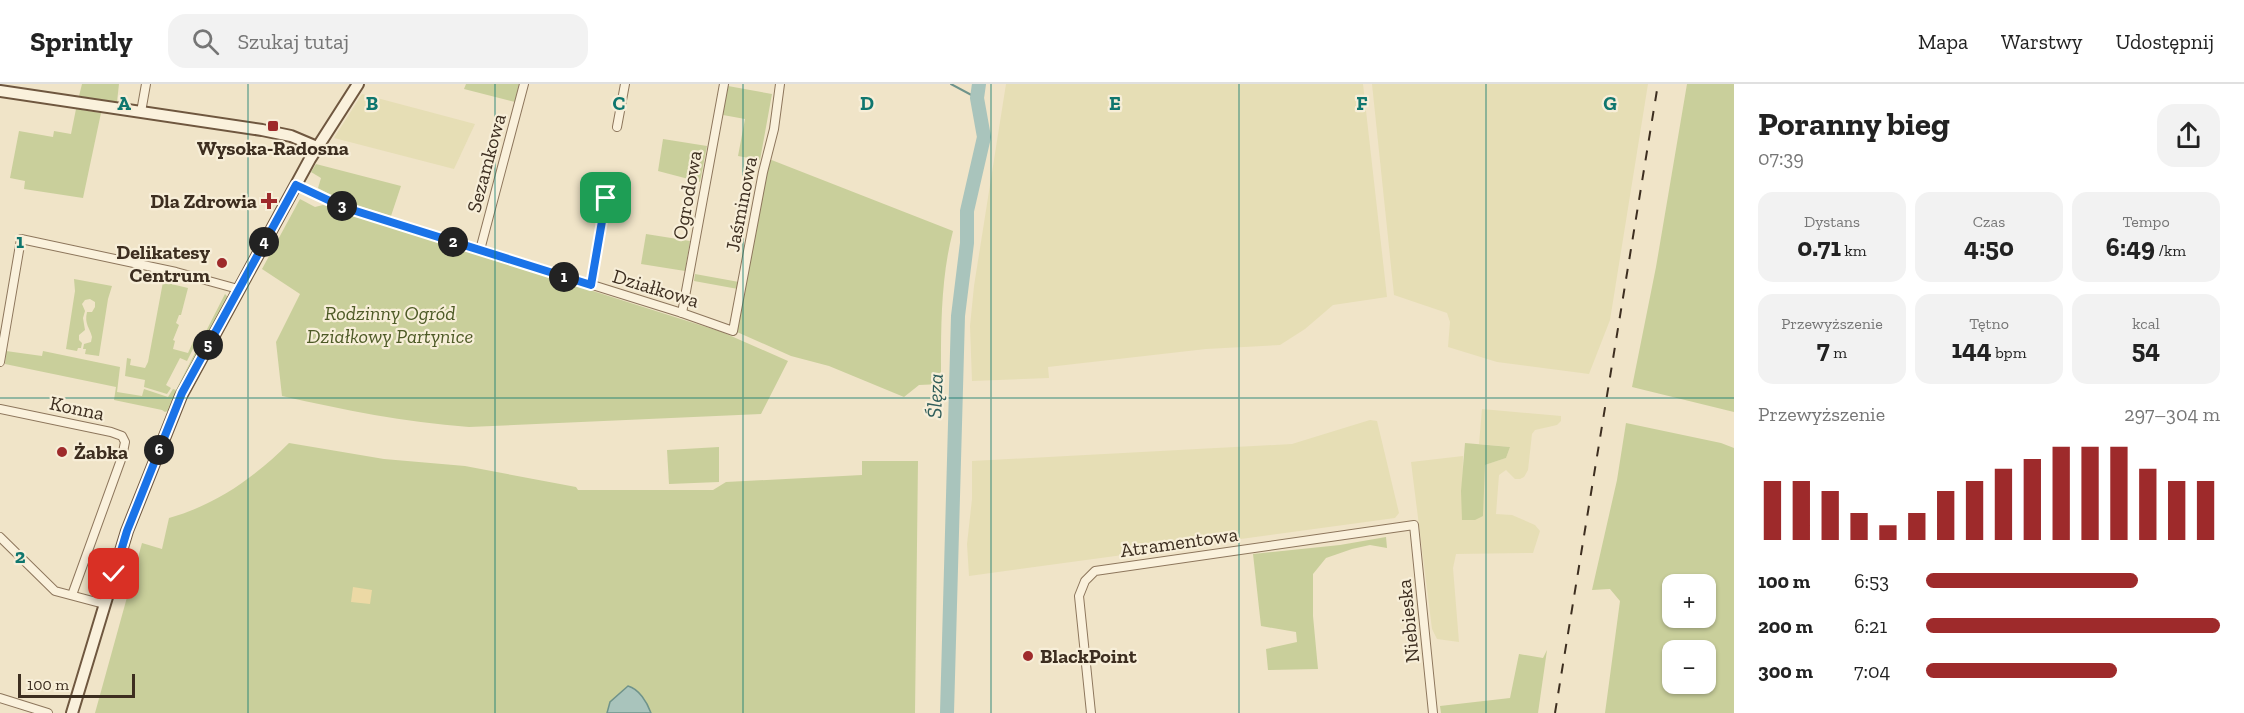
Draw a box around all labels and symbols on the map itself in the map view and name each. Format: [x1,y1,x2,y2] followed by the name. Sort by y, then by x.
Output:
[117,91,131,115] text: A
[366,91,378,115] text: B
[613,91,626,115] text: C
[860,91,874,115] text: D
[1109,91,1121,115] text: E
[1356,91,1368,115] text: F
[1603,91,1617,115] text: G
[461,111,511,215] street label: Sezamkowa
[266,119,280,133] marker: Wysoka-Radosna
[197,136,349,160] place label: Wysoka-Radosna
[667,148,707,242] street label: Ogrodowa
[720,154,762,254] street label: Jaśminowa
[580,172,631,223] pin
[150,189,257,213] place label: Dla Zdrowia
[327,191,357,221] pin: 3
[262,194,276,208] marker: Dla Zdrowia
[249,227,279,257] pin: 4
[438,227,468,257] pin: 2
[16,229,24,253] text: 1
[116,240,210,287] place label: Delikatesy Centrum
[215,256,229,270] marker: Delikatesy Centrum
[549,262,579,292] pin: 1
[610,263,702,313] street label: Działkowa
[307,301,473,348] park label: Rodzinny Ogród Działkowy Partynice
[193,330,223,360] pin: 5
[921,373,948,419] water label: Ślęza
[47,391,107,426] street label: Konna
[144,435,174,465] pin: 6
[74,440,128,464] place label: Żabka
[55,445,69,459] marker: Żabka
[1119,522,1240,562] street label: Atramentowa
[15,544,26,568] text: 2
[88,548,139,599] pin
[1392,578,1424,664] street label: Niebieska
[1040,644,1138,668] place label: BlackPoint
[1021,649,1035,663] marker: BlackPoint
[18,671,135,698] scale bar

